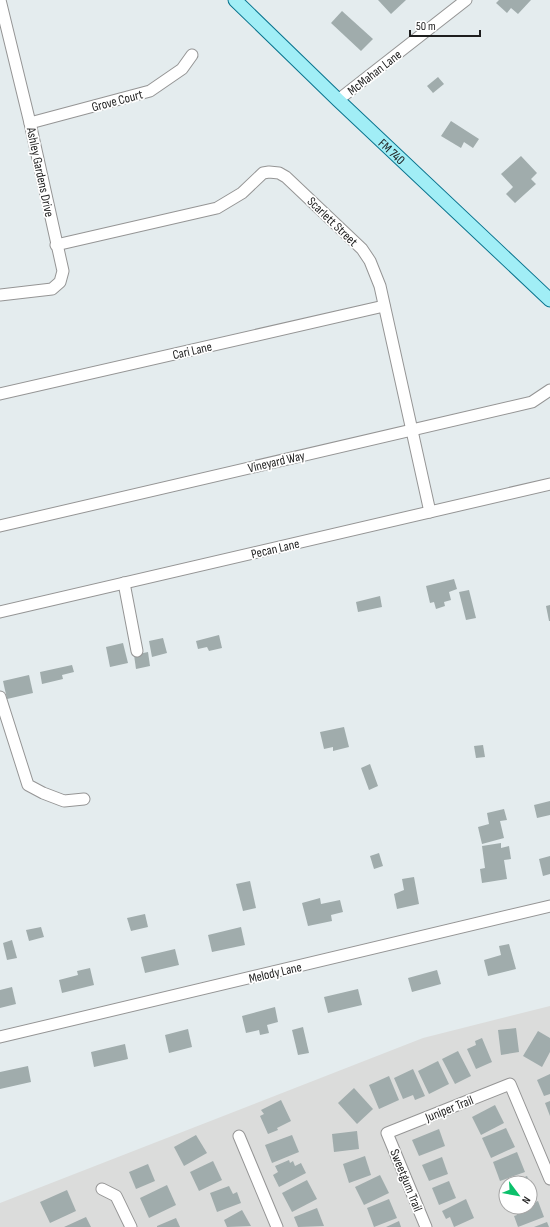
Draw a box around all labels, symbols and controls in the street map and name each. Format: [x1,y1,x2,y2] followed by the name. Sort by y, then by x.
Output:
[410,12,480,38] scale bar
[416,19,436,34] text: 50 m
[344,47,405,99] street label: McMahan Lane
[90,86,145,115] street label: Grove Court
[23,125,57,218] street label: Ashley Gardens Drive
[375,135,408,168] street label: FM 740
[304,194,361,250] street label: Scarlett Street
[171,339,213,363] street label: Cari Lane
[246,448,306,476] street label: Vineyard Way
[250,536,301,562] street label: Pecan Lane
[247,959,303,987] street label: Melody Lane
[422,1092,476,1126] street label: Juniper Trail
[386,1147,426,1214] street label: Sweetgum Trail
[498,1175,538,1215] north arrow
[519,1194,533,1206] text: N

